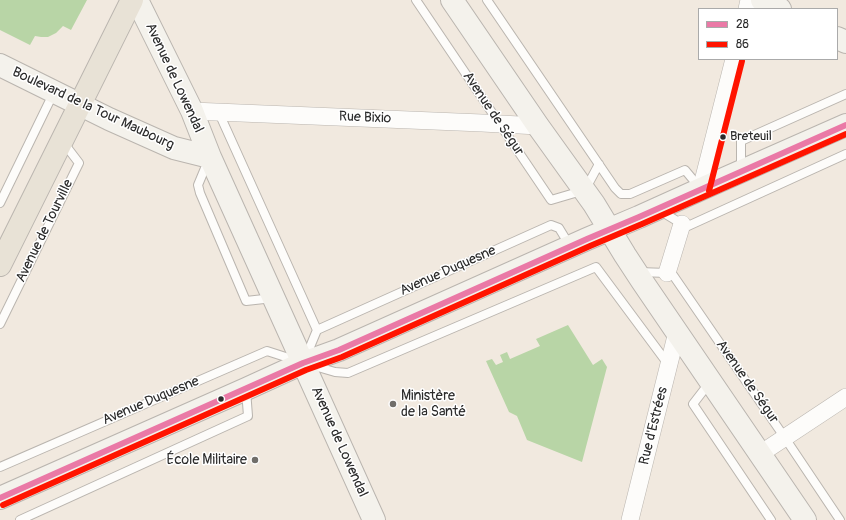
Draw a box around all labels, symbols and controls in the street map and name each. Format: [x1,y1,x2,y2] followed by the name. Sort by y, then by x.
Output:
[698,8,838,60] legend
[736,17,749,32] text: 28
[141,21,207,135] street label: Avenue de Lowendal
[736,37,749,52] text: 86
[9,64,177,154] street label: Boulevard de la Tour Maubourg
[459,69,527,159] street label: Avenue de Ségur
[338,109,392,127] street label: Rue Bixio
[730,129,772,145] place label: Breteuil
[718,132,728,142] marker: Breteuil
[13,177,77,285] street label: Avenue de Tourville
[397,242,499,300] street label: Avenue Duquesne
[712,337,782,427] street label: Avenue de Ségur
[100,373,202,429] street label: Avenue Duquesne
[307,384,371,500] street label: Avenue de Lowendal
[636,385,672,467] street label: Rue d'Estrées
[401,388,466,420] place label: Ministère de la Santé
[216,394,226,404] unlabelled marker
[388,399,398,409] marker: Ministère de la Santé
[167,452,247,468] place label: École Militaire
[250,455,260,465] marker: École Militaire

